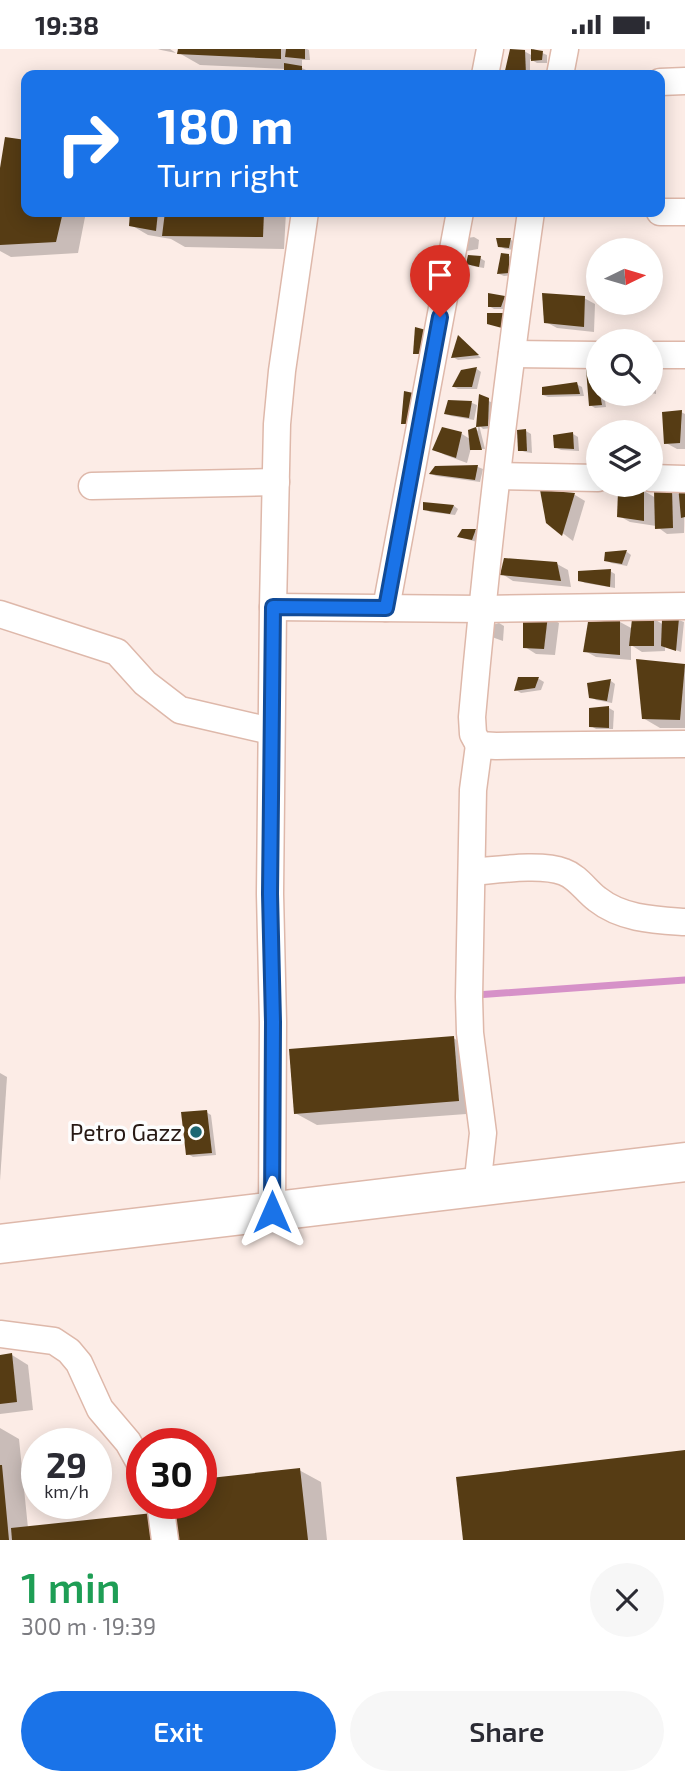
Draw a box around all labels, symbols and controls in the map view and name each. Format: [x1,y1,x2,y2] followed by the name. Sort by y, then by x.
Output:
[35,9,99,40] text: 19:38
[157,95,293,154] text: 180 m
[42,98,133,189] icon: right
[157,155,299,193] text: Turn right
[586,238,663,315] north arrow
[586,238,663,497] map controls
[410,245,470,317] pin
[421,256,459,294] icon: arrive
[586,329,663,406] button: search
[586,420,663,497] button: layers
[70,1118,182,1146] place label: Petro Gazz
[188,1124,204,1140] marker: Petro Gazz
[235,1175,309,1249] position arrow
[126,1428,217,1519] speed limit sign: 30
[46,1443,87,1485] text: 29
[44,1480,89,1502] text: km/h
[21,1561,121,1611] text: 1 min
[590,1563,664,1637] button: close
[21,1612,156,1640] text: 300 m · 19:39
[21,1691,336,1771] button: Exit
[350,1691,664,1771] button: Share

